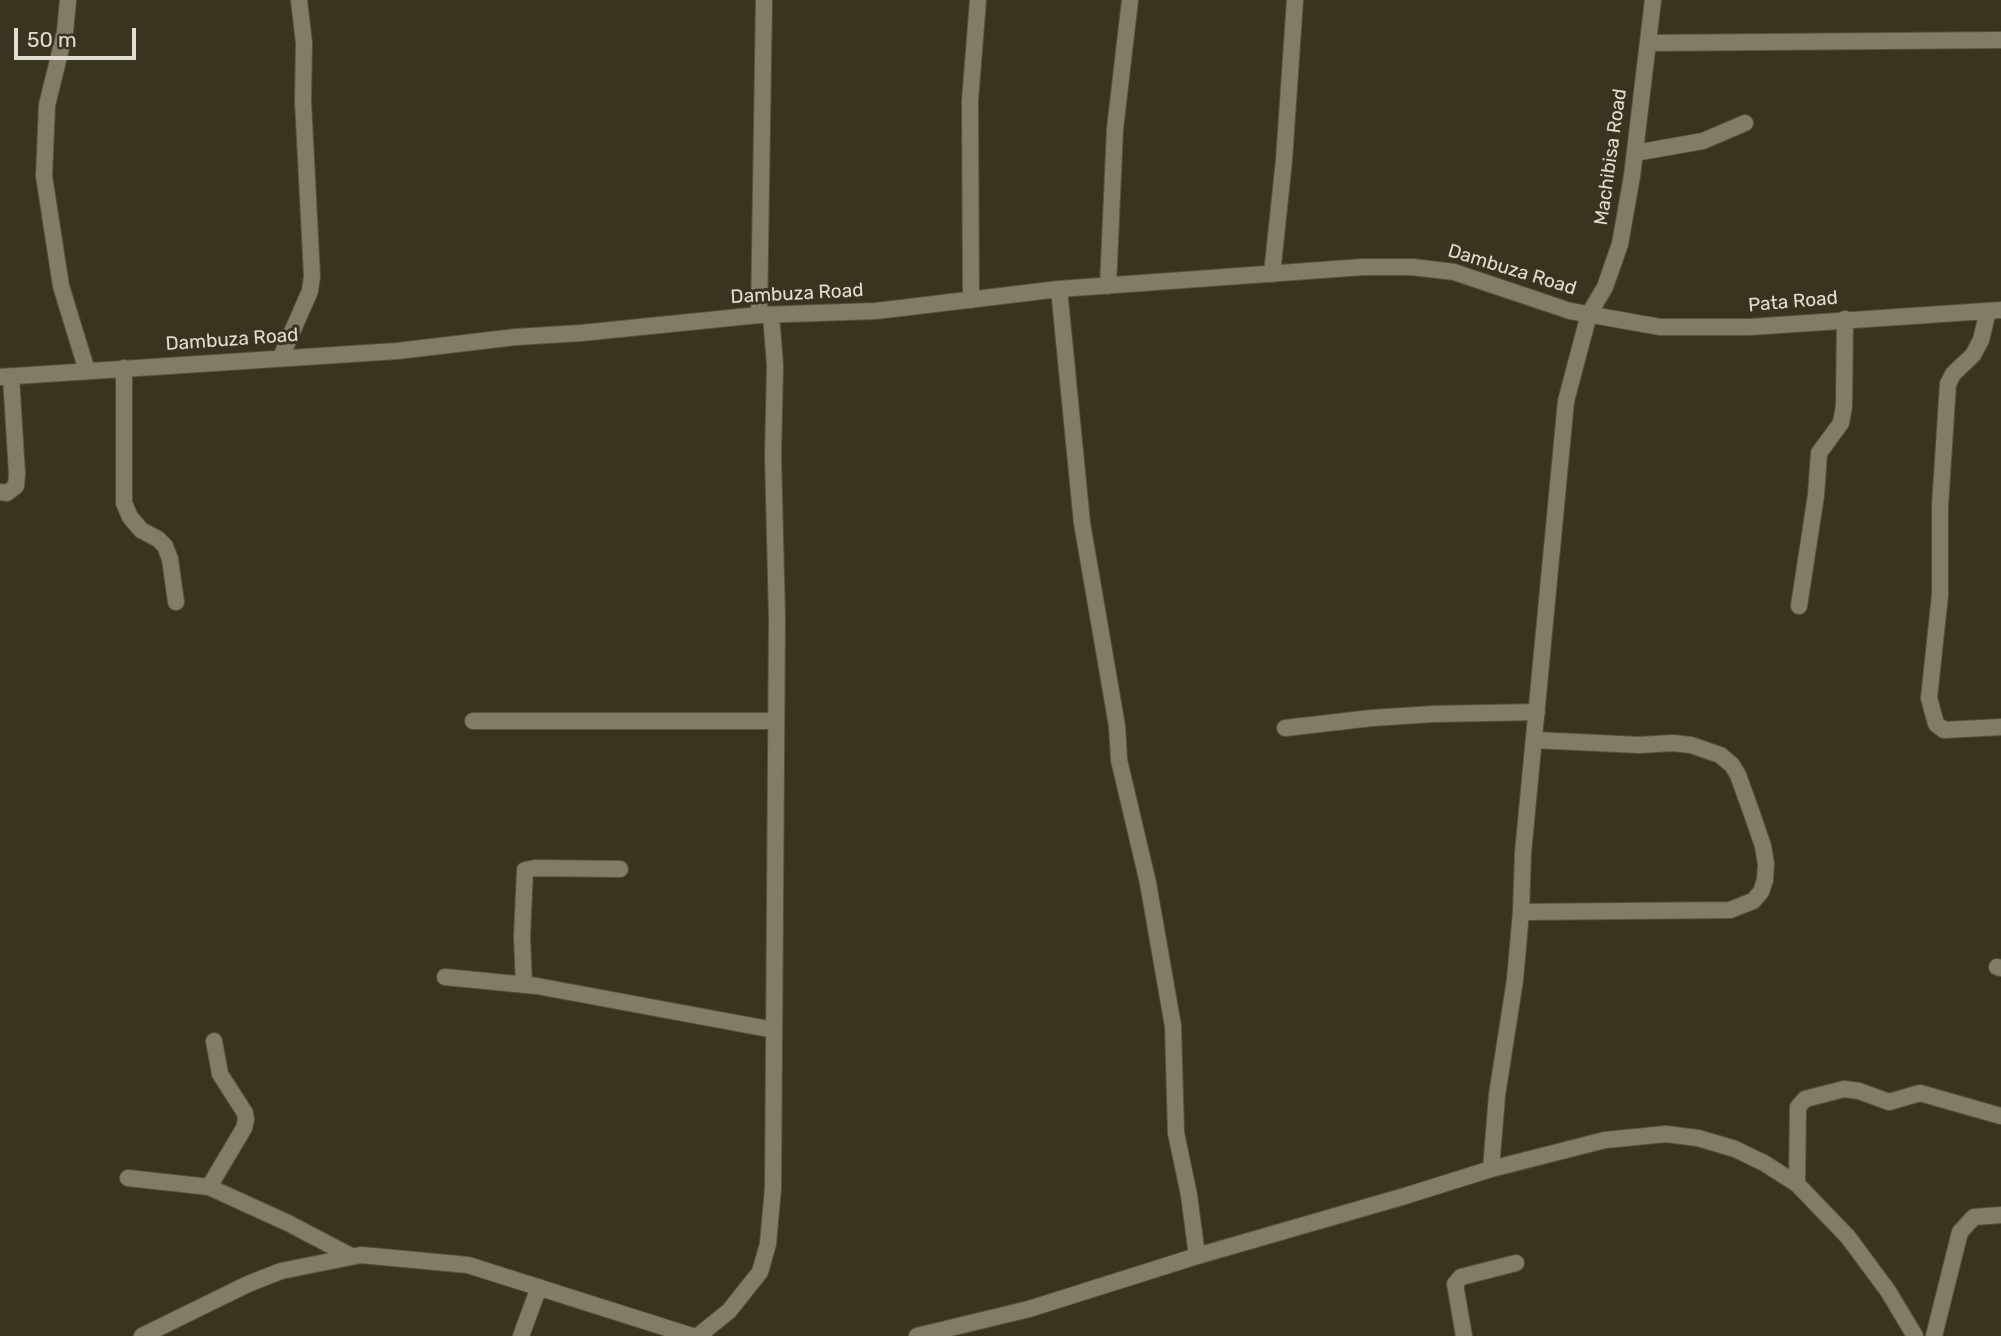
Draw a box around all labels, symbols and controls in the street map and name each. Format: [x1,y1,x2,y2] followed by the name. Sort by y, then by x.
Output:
[18,14,140,58] scale bar
[27,27,77,52] text: 50 m
[1590,87,1632,227] street label: Machibisa Road
[1445,240,1579,300] street label: Dambuza Road
[730,279,864,309] street label: Dambuza Road
[1747,287,1839,317] street label: Pata Road
[165,324,299,356] street label: Dambuza Road

